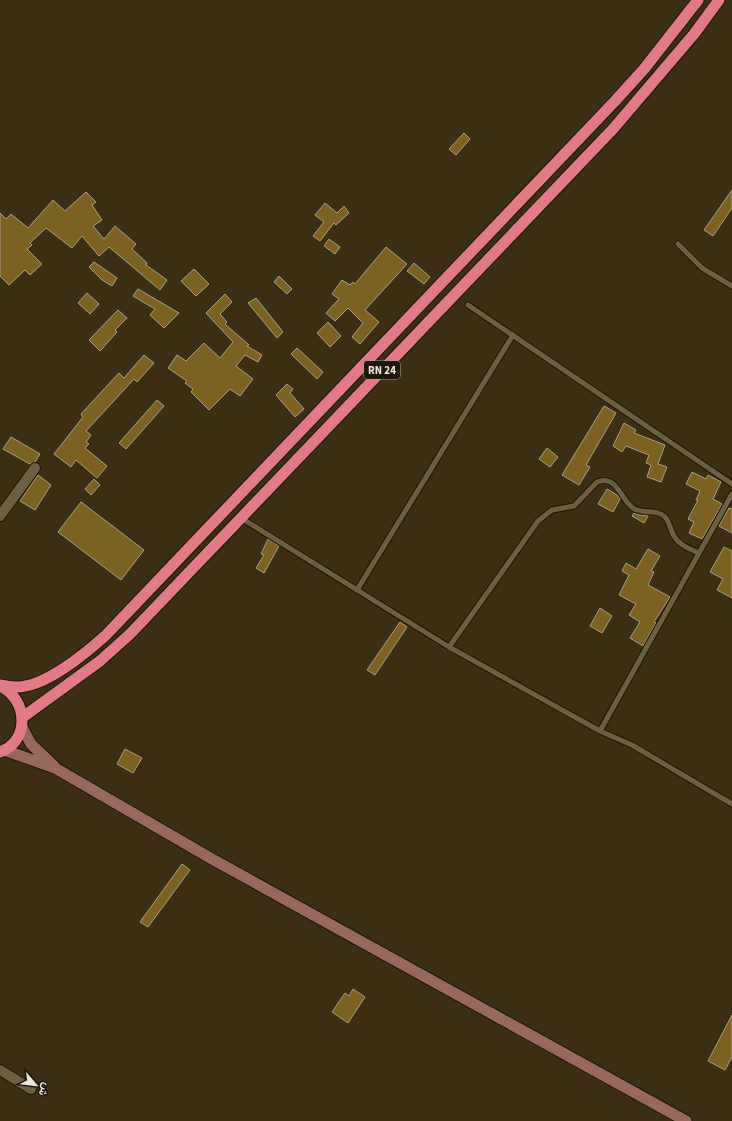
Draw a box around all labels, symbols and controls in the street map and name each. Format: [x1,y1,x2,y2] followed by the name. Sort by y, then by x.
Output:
[364,361,400,379] road number: RN 24
[16,1065,56,1105] north arrow
[35,1080,54,1099] text: ش

